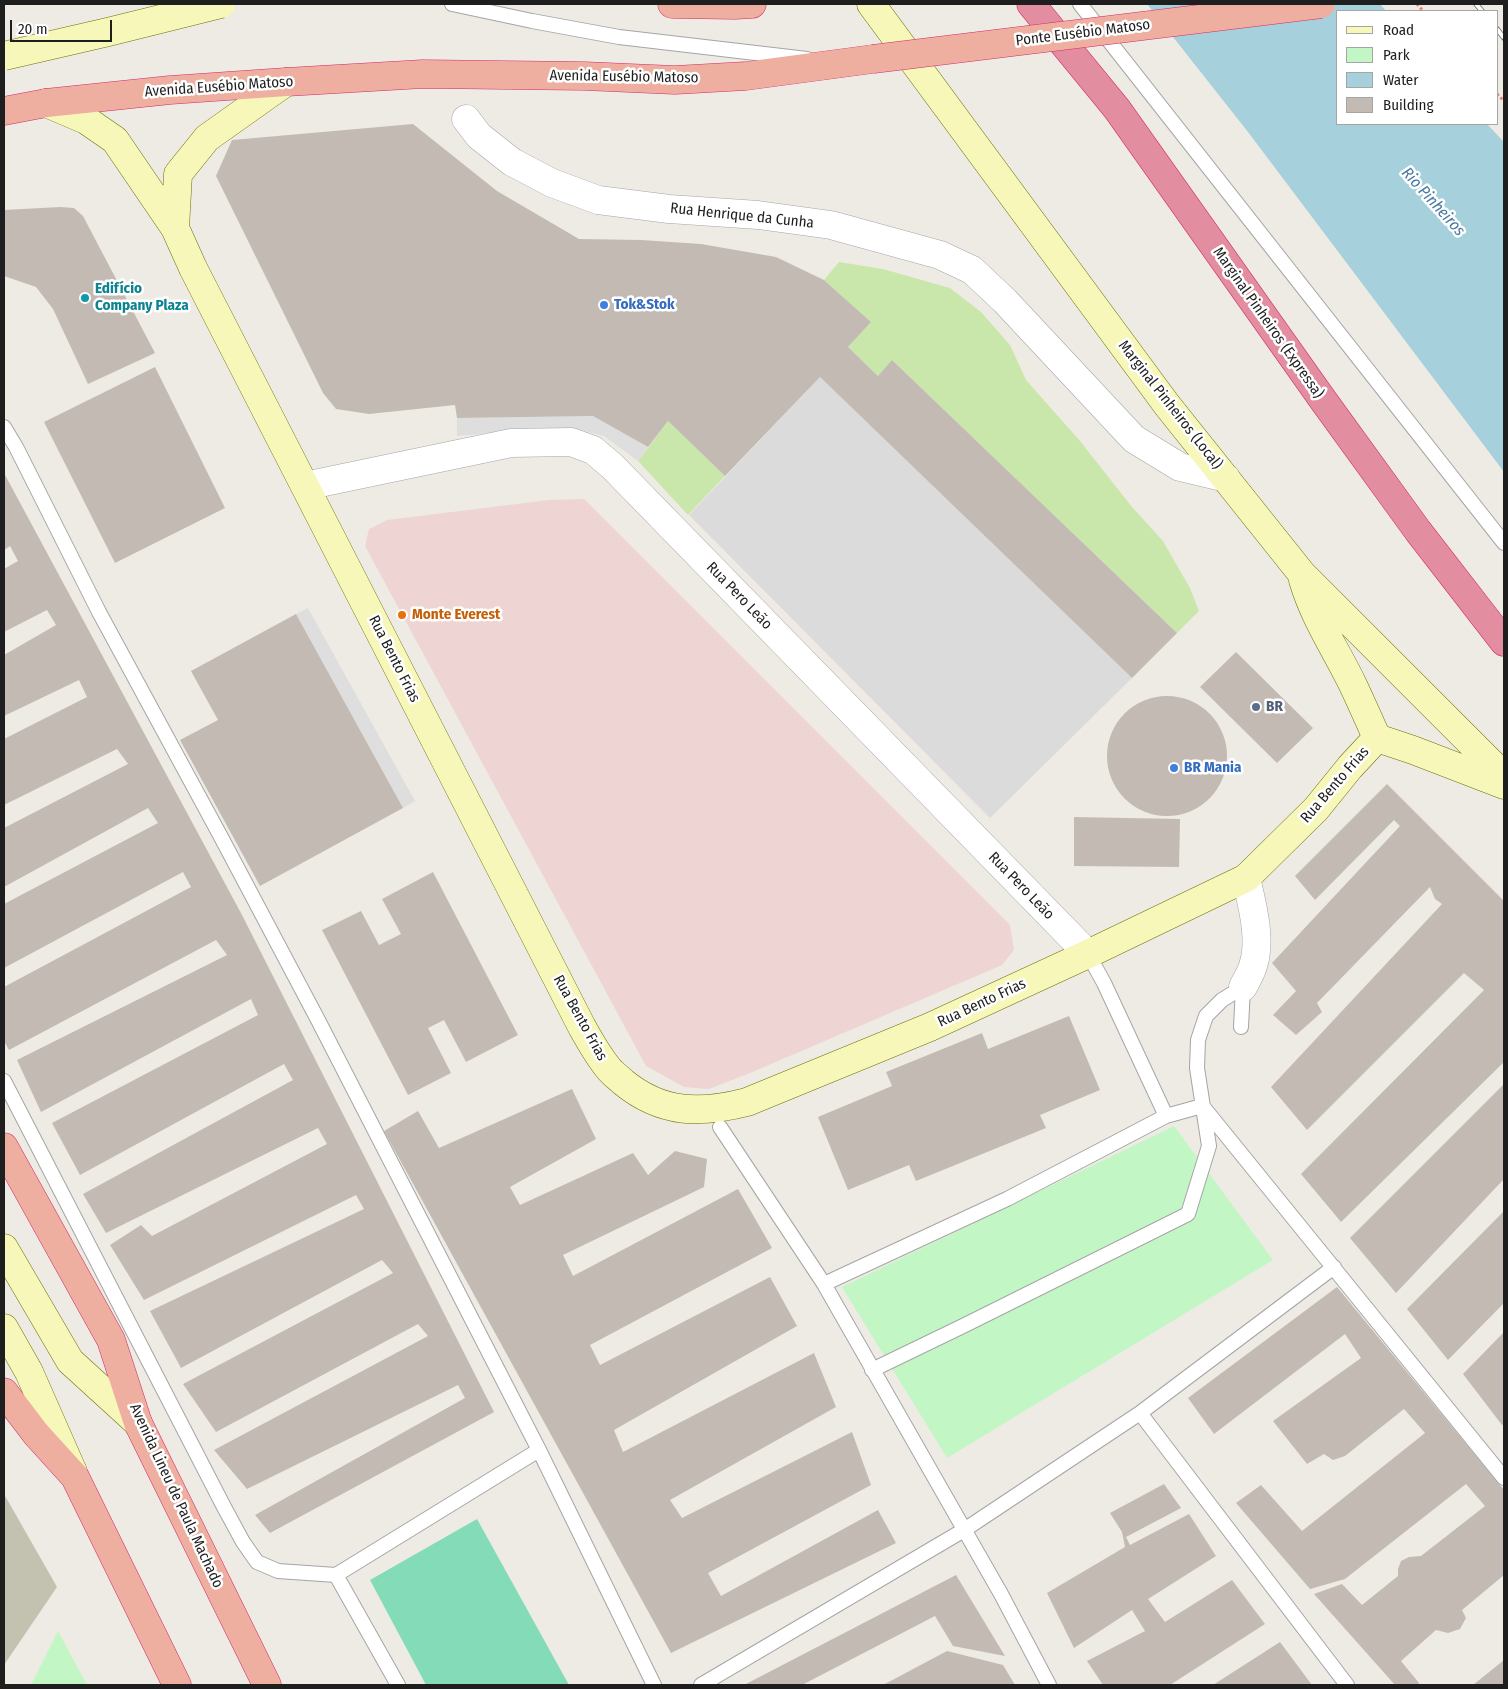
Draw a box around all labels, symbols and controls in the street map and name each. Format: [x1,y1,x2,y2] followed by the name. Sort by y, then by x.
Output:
[12,10,115,42] scale bar
[1336,10,1498,125] legend
[1015,16,1151,50] street label: Ponte Eusébio Matoso
[18,20,48,38] text: 20 m
[1383,21,1414,39] text: Road
[1383,46,1410,64] text: Park
[549,67,699,87] street label: Avenida Eusébio Matoso
[1383,71,1418,89] text: Water
[144,73,294,101] street label: Avenida Eusébio Matoso
[1383,96,1434,114] text: Building
[1397,164,1469,240] water label: Rio Pinheiros
[669,200,815,232] street label: Rua Henrique da Cunha
[1209,244,1327,402] street label: Marginal Pinheiros (Expressa)
[95,280,189,315] place label: Edifício Company Plaza
[79,292,91,304] marker: Edifício Company Plaza
[614,296,675,314] place label: Tok&Stok
[598,299,610,311] marker: Tok&Stok
[1114,337,1226,473] street label: Marginal Pinheiros (Local)
[702,559,776,633] street label: Rua Pero Leão
[412,606,500,624] place label: Monte Everest
[396,609,408,621] marker: Monte Everest
[364,612,424,706] street label: Rua Bento Frias
[1266,698,1283,716] place label: BR
[1250,701,1262,713] marker: BR
[1297,743,1373,827] street label: Rua Bento Frias
[1184,759,1241,777] place label: BR Mania
[1168,762,1180,774] marker: BR Mania
[984,849,1058,923] street label: Rua Pero Leão
[549,972,611,1064] street label: Rua Bento Frias
[935,975,1029,1031] street label: Rua Bento Frias
[125,1401,227,1591] street label: Avenida Lineu de Paula Machado

